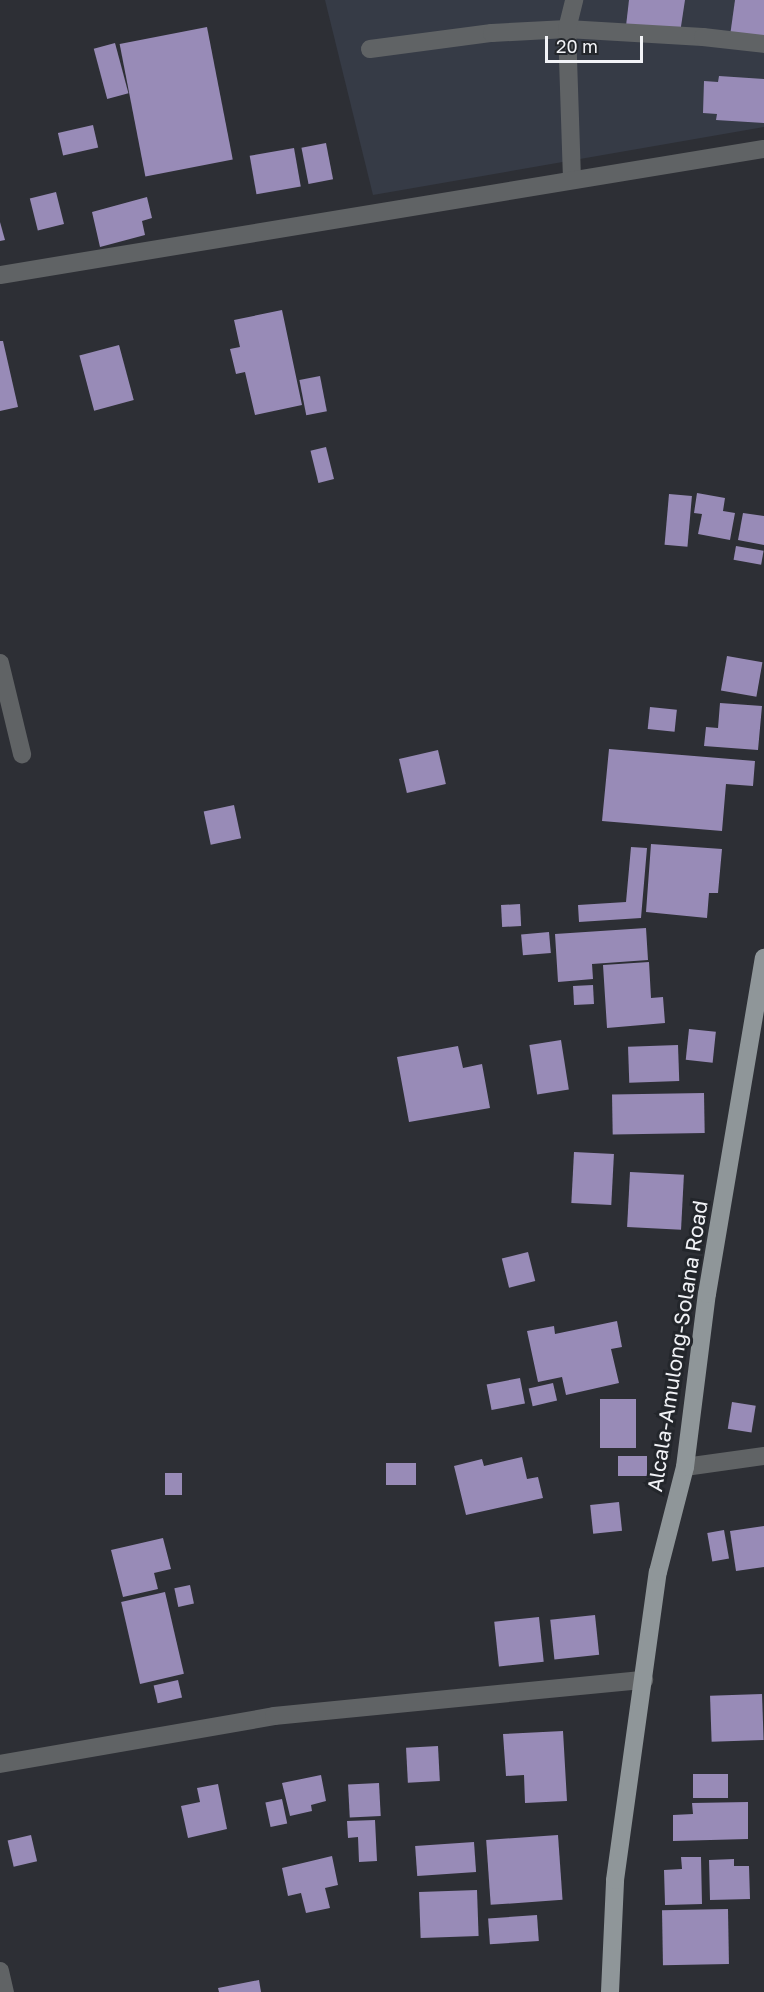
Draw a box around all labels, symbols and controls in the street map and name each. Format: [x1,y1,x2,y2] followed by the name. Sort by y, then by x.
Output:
[548,24,646,62] scale bar
[556,35,598,57] text: 20 m
[642,1199,712,1493] street label: Alcala-Amulong-Solana Road

